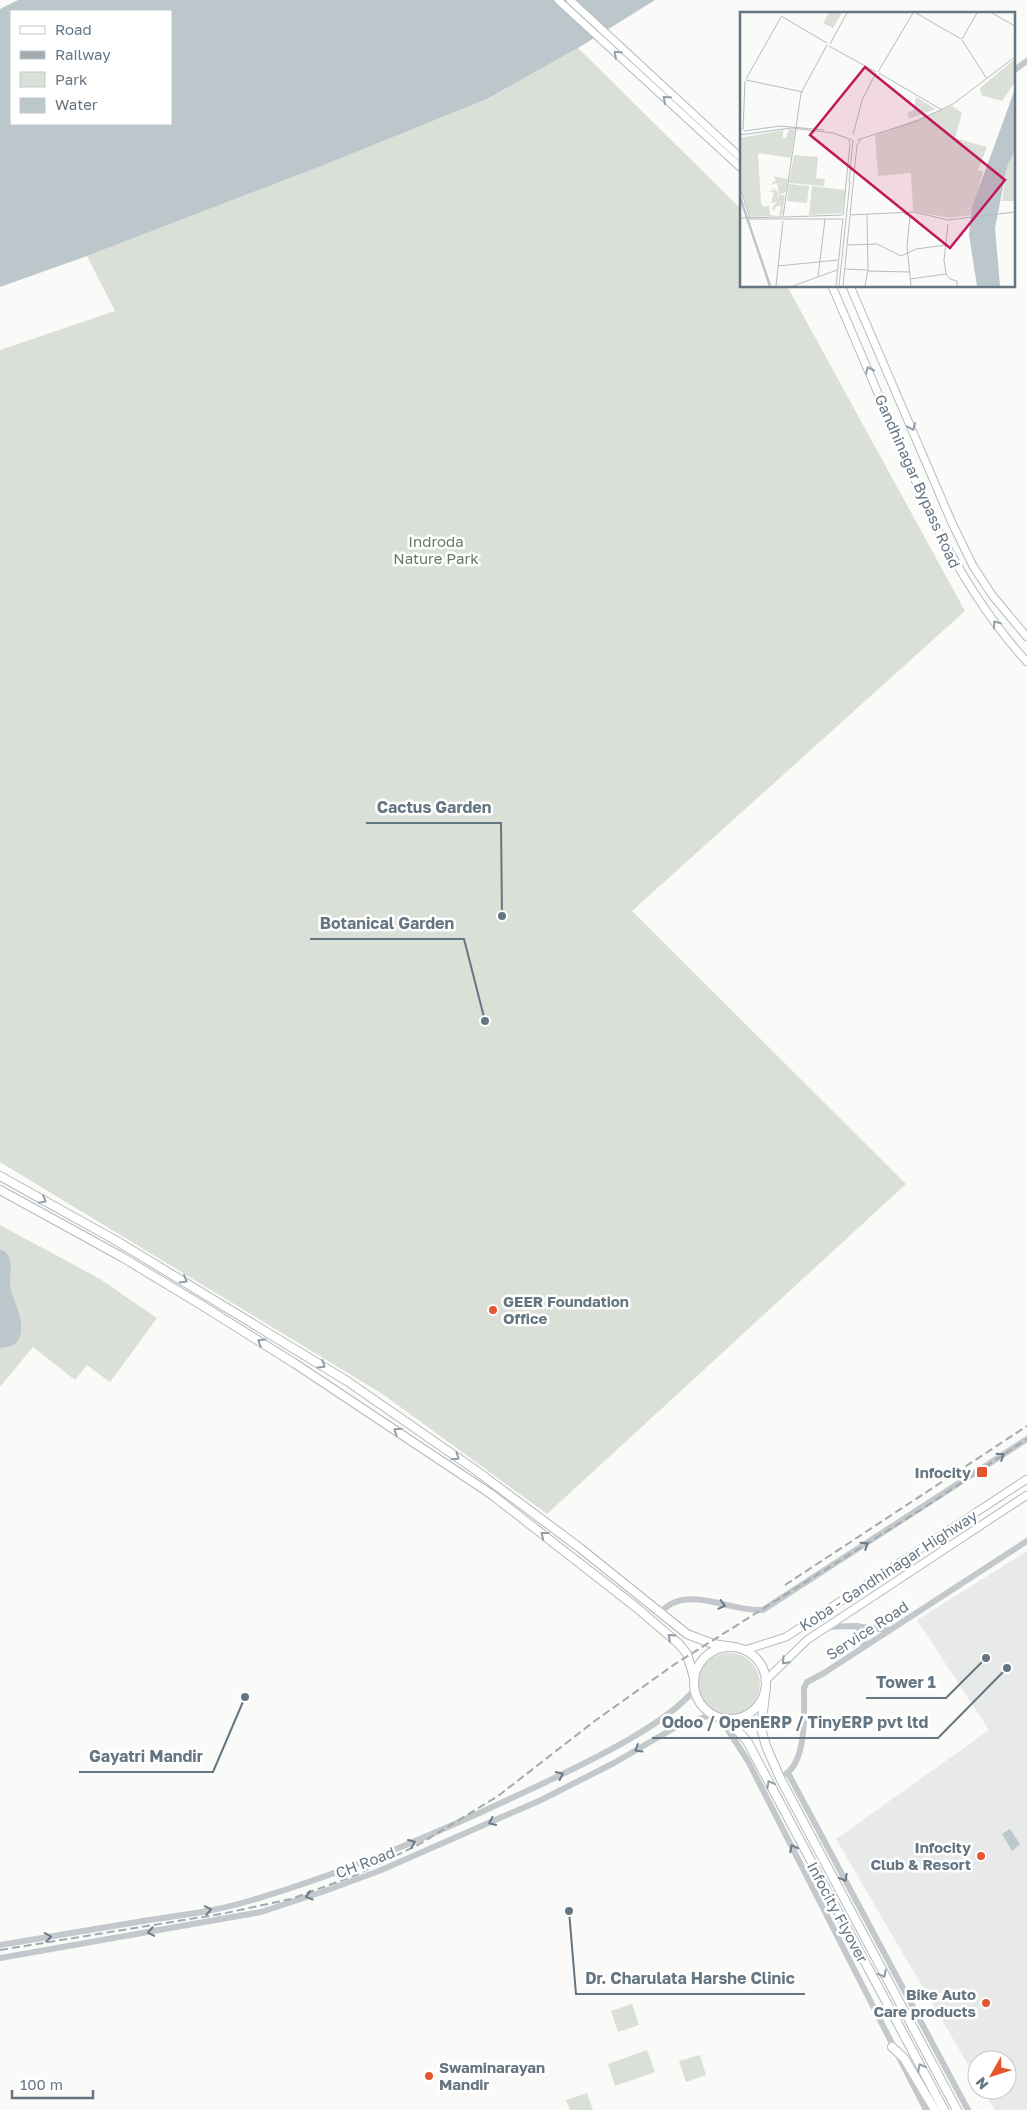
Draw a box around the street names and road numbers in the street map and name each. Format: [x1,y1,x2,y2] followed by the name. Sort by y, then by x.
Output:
[872,391,964,571] street label: Gandhinagar Bypass Road
[796,1506,981,1634] street label: Koba - Gandhinagar Highway
[823,1597,911,1663] street label: Service Road
[333,1842,397,1882] street label: CH Road
[804,1858,872,1966] street label: Infocity Flyover

